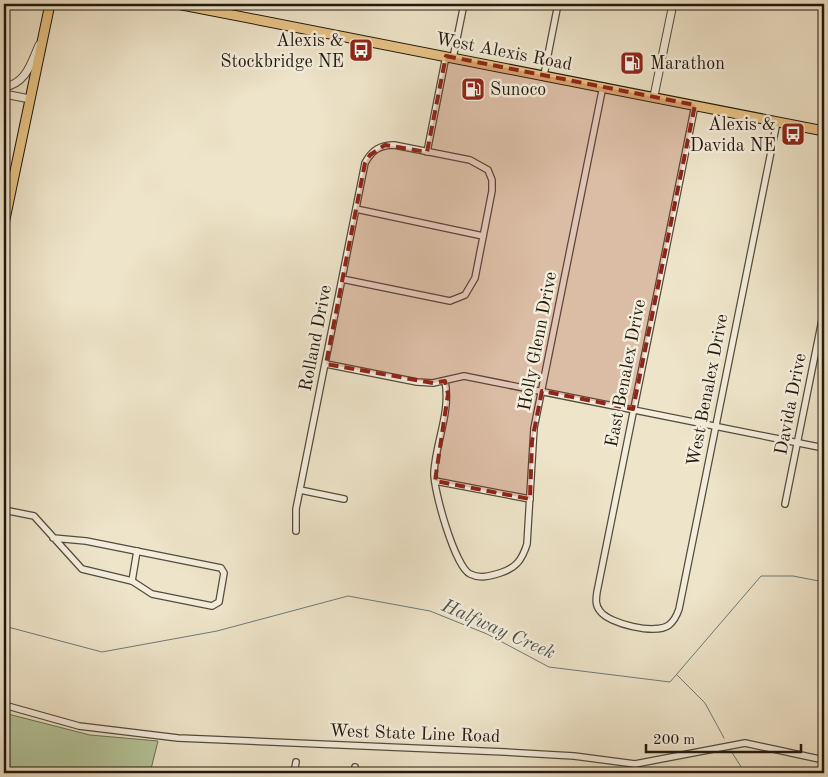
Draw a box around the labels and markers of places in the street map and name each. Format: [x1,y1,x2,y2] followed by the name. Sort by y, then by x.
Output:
[220,32,344,71] place label: Alexis & Stockbridge NE
[348,37,374,63] bus stop icon: Alexis & Stockbridge NE
[619,50,645,76] fuel station icon: Marathon
[650,55,725,73] place label: Marathon
[460,76,486,102] fuel station icon: Sunoco
[490,81,546,99] place label: Sunoco
[690,116,776,155] place label: Alexis & Davida NE
[780,121,806,147] bus stop icon: Alexis & Davida NE

